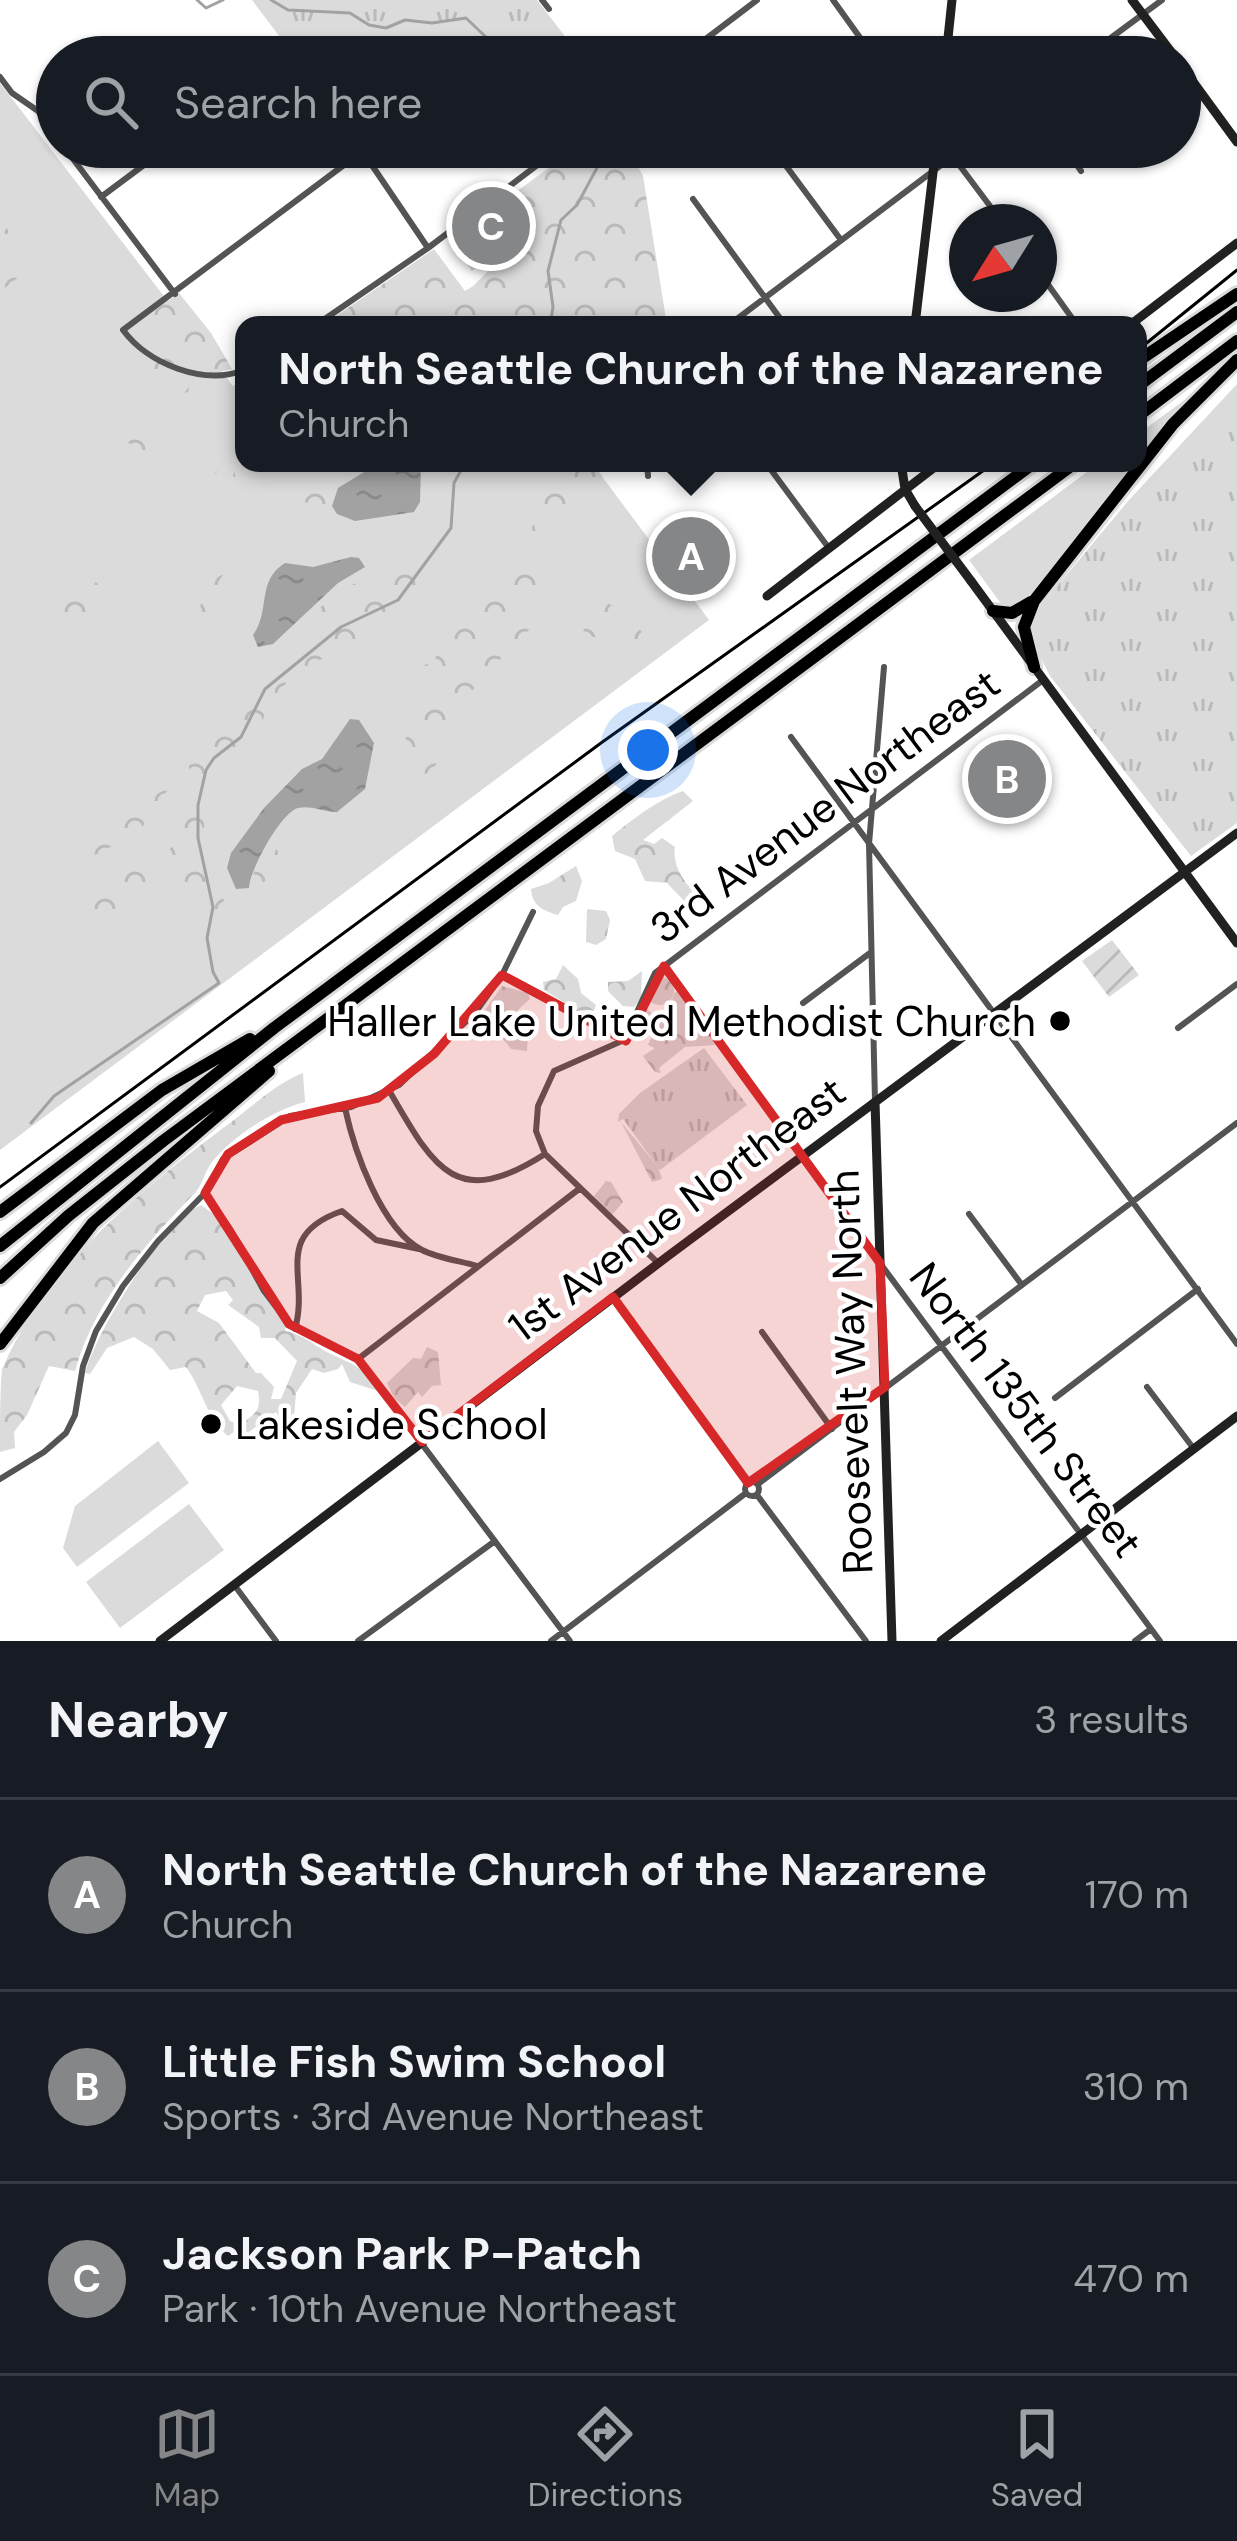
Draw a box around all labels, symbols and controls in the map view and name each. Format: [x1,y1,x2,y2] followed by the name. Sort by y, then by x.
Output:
[36,36,1201,168] search box
[78,69,144,135] icon: search
[174,73,422,132] text: Search here
[452,181,530,271] pin: C
[949,204,1057,312] north arrow
[235,316,1147,472] popup
[278,339,1104,398] text: North Seattle Church of the Nazarene
[278,398,410,449] text: Church
[652,511,730,601] pin: A
[639,656,1011,956] street label: 3rd Avenue Northeast
[618,720,678,780] your location
[968,734,1046,824] pin: B
[327,994,1036,1049] place label: Haller Lake United Methodist Church
[1047,1008,1073,1034] marker: Haller Lake United Methodist Church
[497,1064,857,1354] street label: 1st Avenue Northeast
[816,1169,886,1575] street label: Roosevelt Way North
[897,1251,1155,1569] street label: North 135th Street
[235,1397,548,1452] place label: Lakeside School
[198,1411,224,1437] marker: Lakeside School
[48,1686,229,1753] text: Nearby
[1034,1694,1189,1745] text: 3 results
[162,1840,987,1899] text: North Seattle Church of the Nazarene
[73,1869,101,1920] text: A
[1085,1869,1189,1920] text: 170 m
[162,1899,293,1950] text: Church
[162,2032,666,2091] text: Little Fish Swim School
[75,2061,99,2112] text: B
[1083,2061,1189,2112] text: 310 m
[162,2091,704,2142] text: Sports · 3rd Avenue Northeast
[162,2224,642,2283] text: Jackson Park P-Patch
[73,2253,101,2304] text: C
[1073,2253,1189,2304] text: 470 m
[162,2283,677,2334] text: Park · 10th Avenue Northeast
[154,2401,220,2516] tab: Map
[528,2401,683,2516] tab: Directions
[991,2401,1083,2516] tab: Saved

